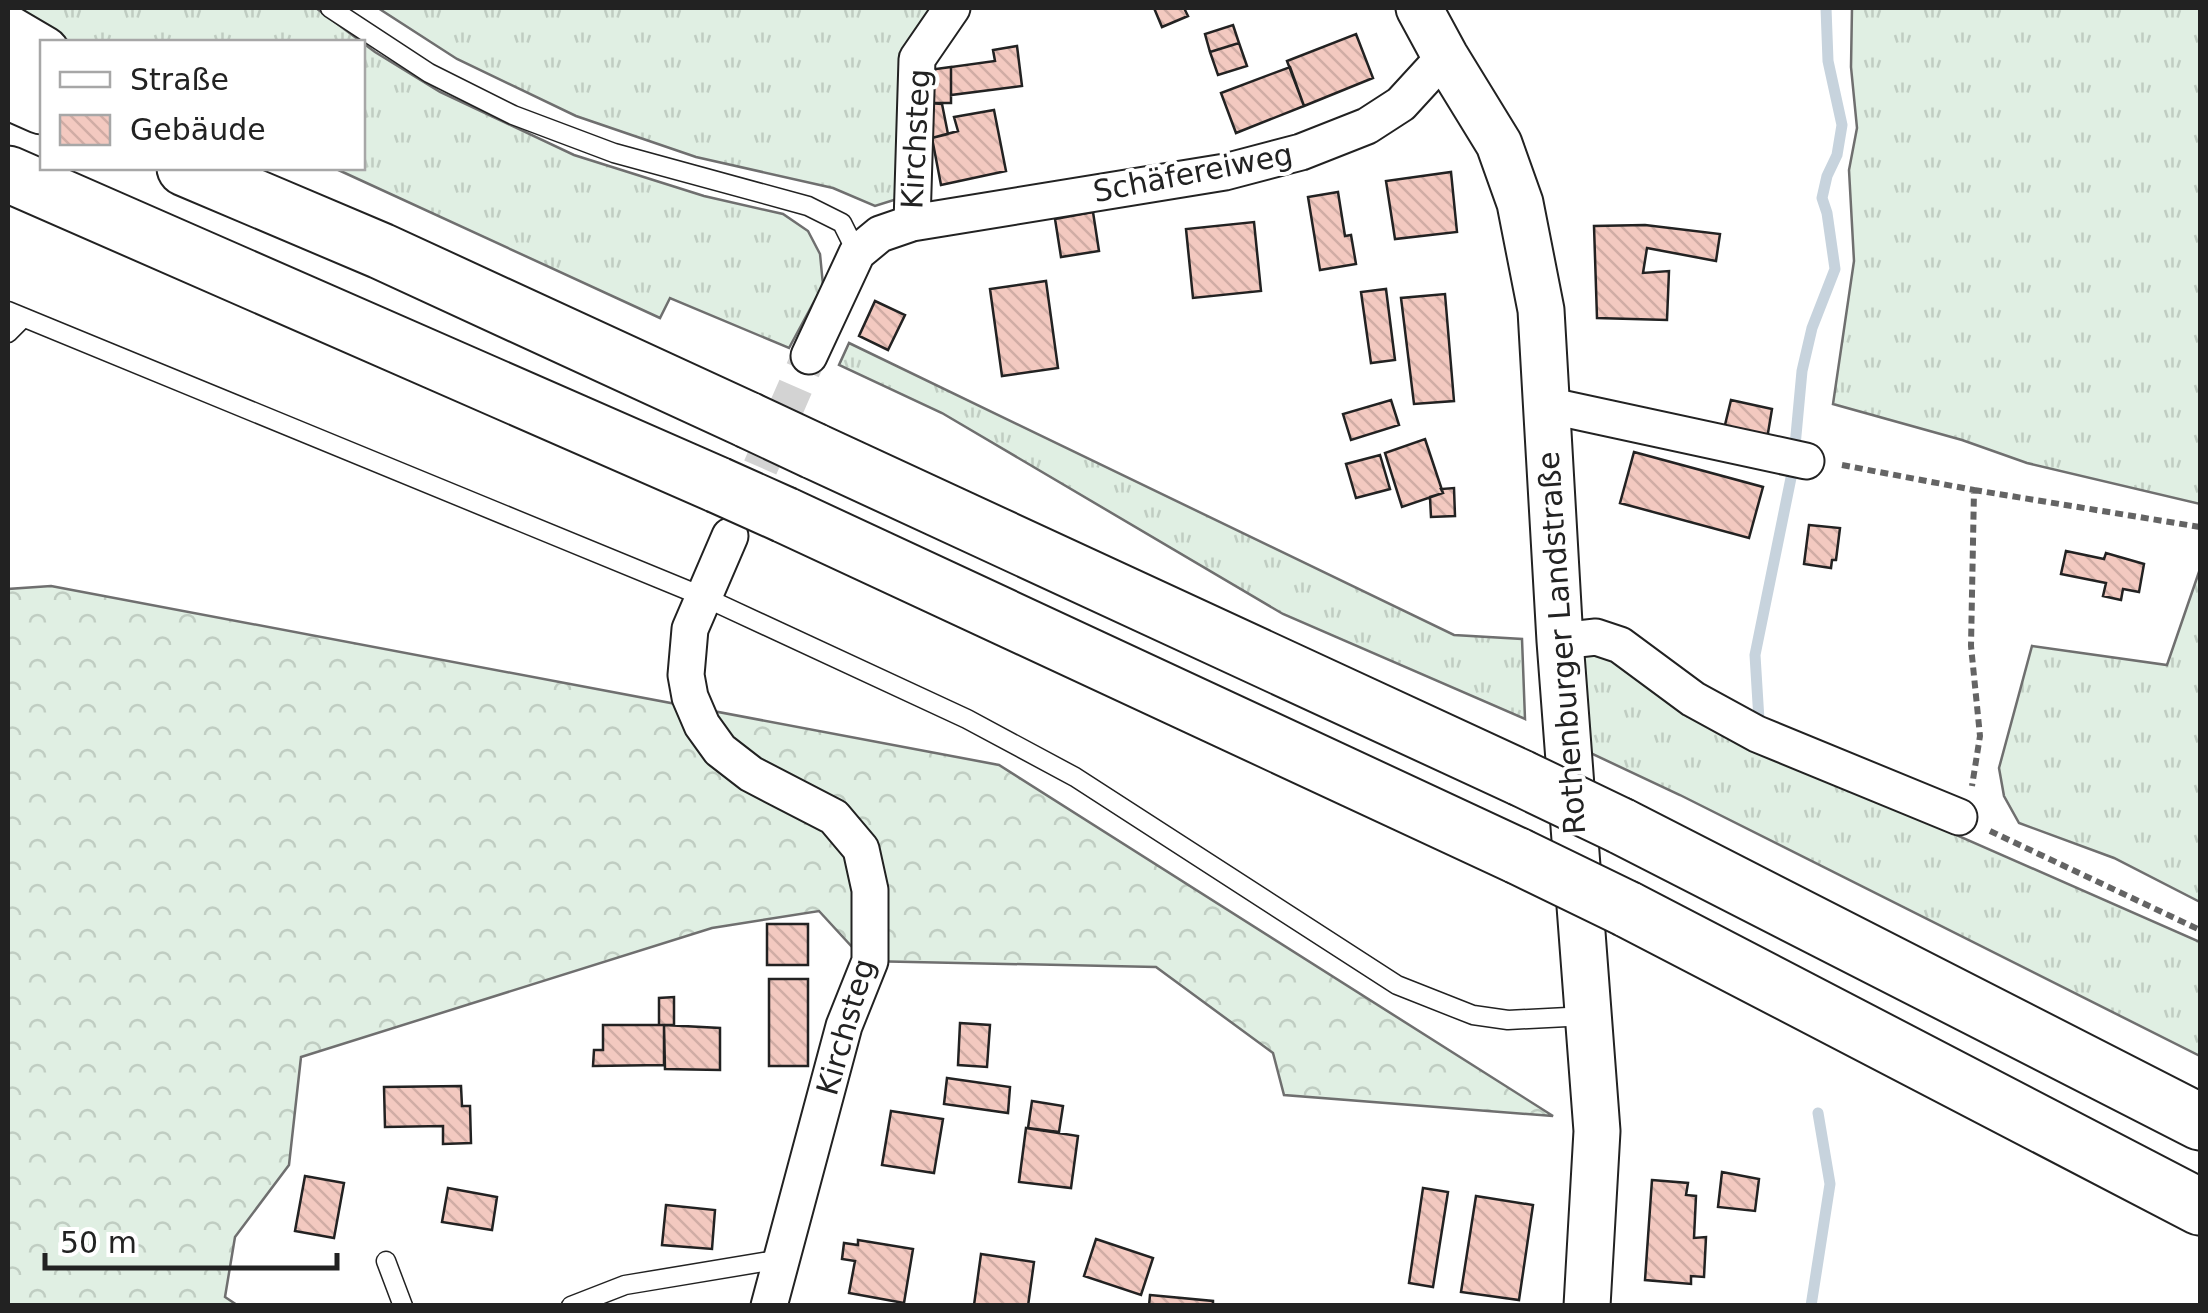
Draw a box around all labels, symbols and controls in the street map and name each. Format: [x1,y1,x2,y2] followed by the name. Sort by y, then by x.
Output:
[40,40,365,170] legend
[130,62,229,97] text: Straße
[894,68,937,210] street label: Kirchsteg
[130,112,266,147] text: Gebäude
[1090,136,1296,209] street label: Schäfereiweg
[1531,450,1592,836] street label: Rothenburger Landstraße
[809,955,882,1099] street label: Kirchsteg
[45,1208,338,1270] scale bar
[60,1225,137,1260] text: 50 m

